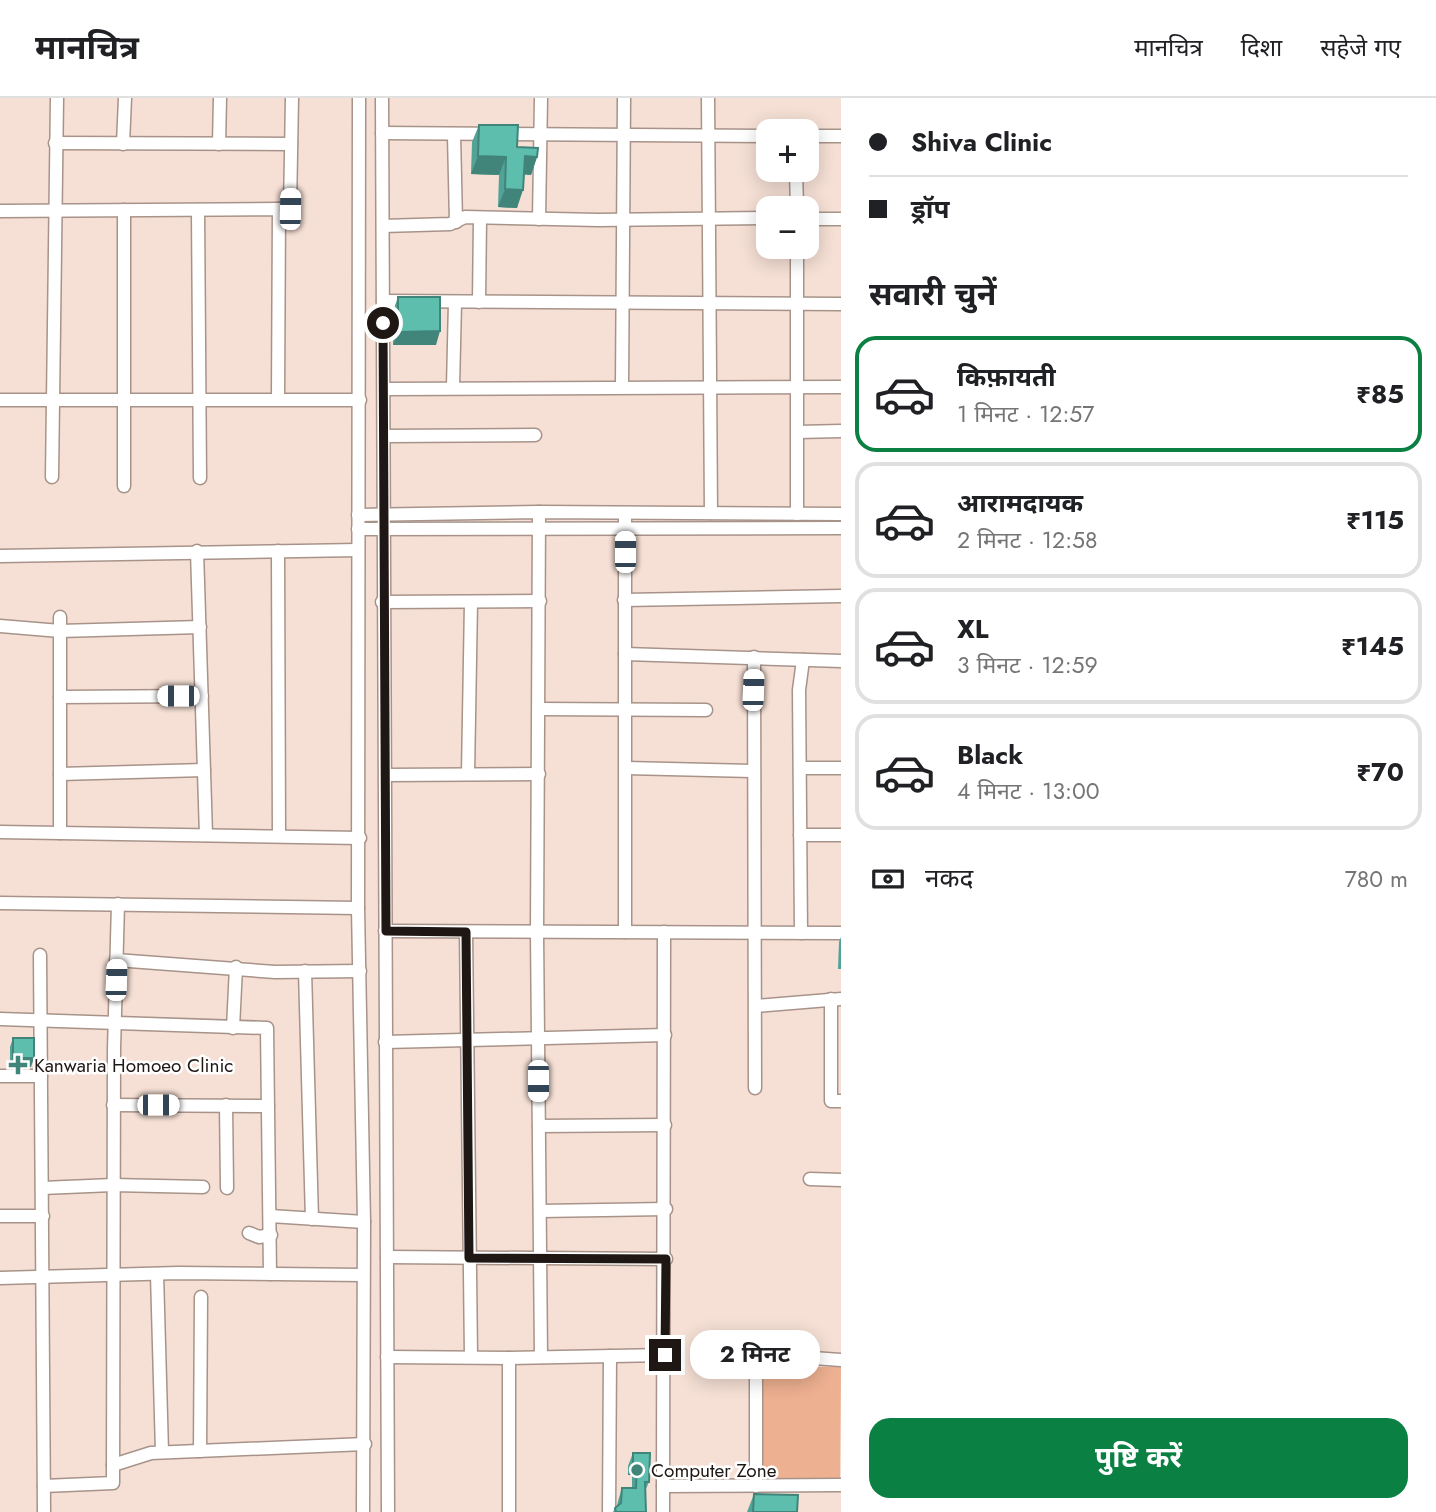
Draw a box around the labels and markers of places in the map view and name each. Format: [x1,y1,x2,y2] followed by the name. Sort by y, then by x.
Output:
[34,1052,233,1079] place label: Kanwaria Homoeo Clinic
[8,1055,28,1075] marker: Kanwaria Homoeo Clinic
[651,1457,777,1484] place label: Computer Zone
[629,1462,645,1478] marker: Computer Zone

